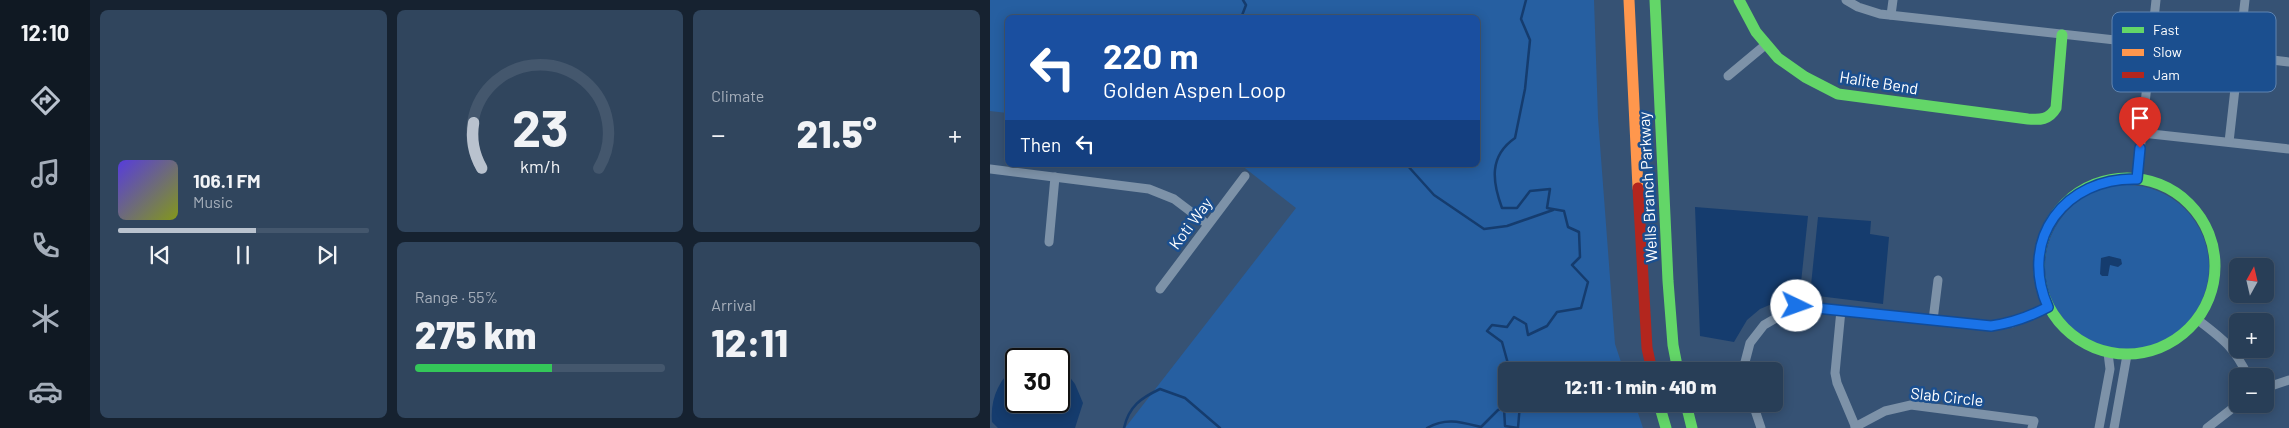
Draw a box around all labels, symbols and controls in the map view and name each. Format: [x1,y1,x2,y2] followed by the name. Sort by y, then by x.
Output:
[2112,12,2276,92] legend
[21,19,69,45] text: 12:10
[2153,21,2179,38] text: Fast
[1103,34,1198,76] text: 220 m
[1020,35,1085,100] icon: left
[2153,43,2182,60] text: Slow
[1838,66,1920,98] street label: Halite Bend
[2153,66,2180,83] text: Jam
[1103,76,1286,102] text: Golden Aspen Loop
[28,83,63,118] icon: directions
[711,86,764,105] text: Climate
[512,95,568,157] text: 23
[2119,97,2161,148] pin
[2126,104,2154,132] icon: arrive
[797,110,877,156] text: 21.5°
[1634,111,1660,263] street label: Wells Branch Parkway
[711,117,725,151] text: −
[948,117,962,151] text: +
[1071,130,1099,158] icon: left
[1020,133,1061,156] text: Then
[520,155,560,177] text: km/h
[28,156,63,191] icon: music
[193,169,261,192] text: 106.1 FM
[193,192,233,211] text: Music
[1164,193,1216,253] street label: Koti Way
[28,228,63,263] icon: phone
[146,241,174,269] icon: previous
[229,241,257,269] icon: pause
[313,241,341,269] icon: next
[2229,258,2274,302] north arrow
[2229,258,2274,413] map controls
[1770,279,1822,331] position arrow
[415,287,498,306] text: Range · 55%
[711,295,756,314] text: Arrival
[28,301,63,336] icon: climate
[415,311,536,357] text: 275 km
[2229,313,2274,358] button: +
[711,319,788,365] text: 12:11
[1005,348,1070,413] speed limit sign: 30
[2229,368,2274,413] button: −
[28,374,63,409] icon: car
[1565,375,1716,398] text: 12:11 · 1 min · 410 m
[1910,383,1984,409] street label: Slab Circle

